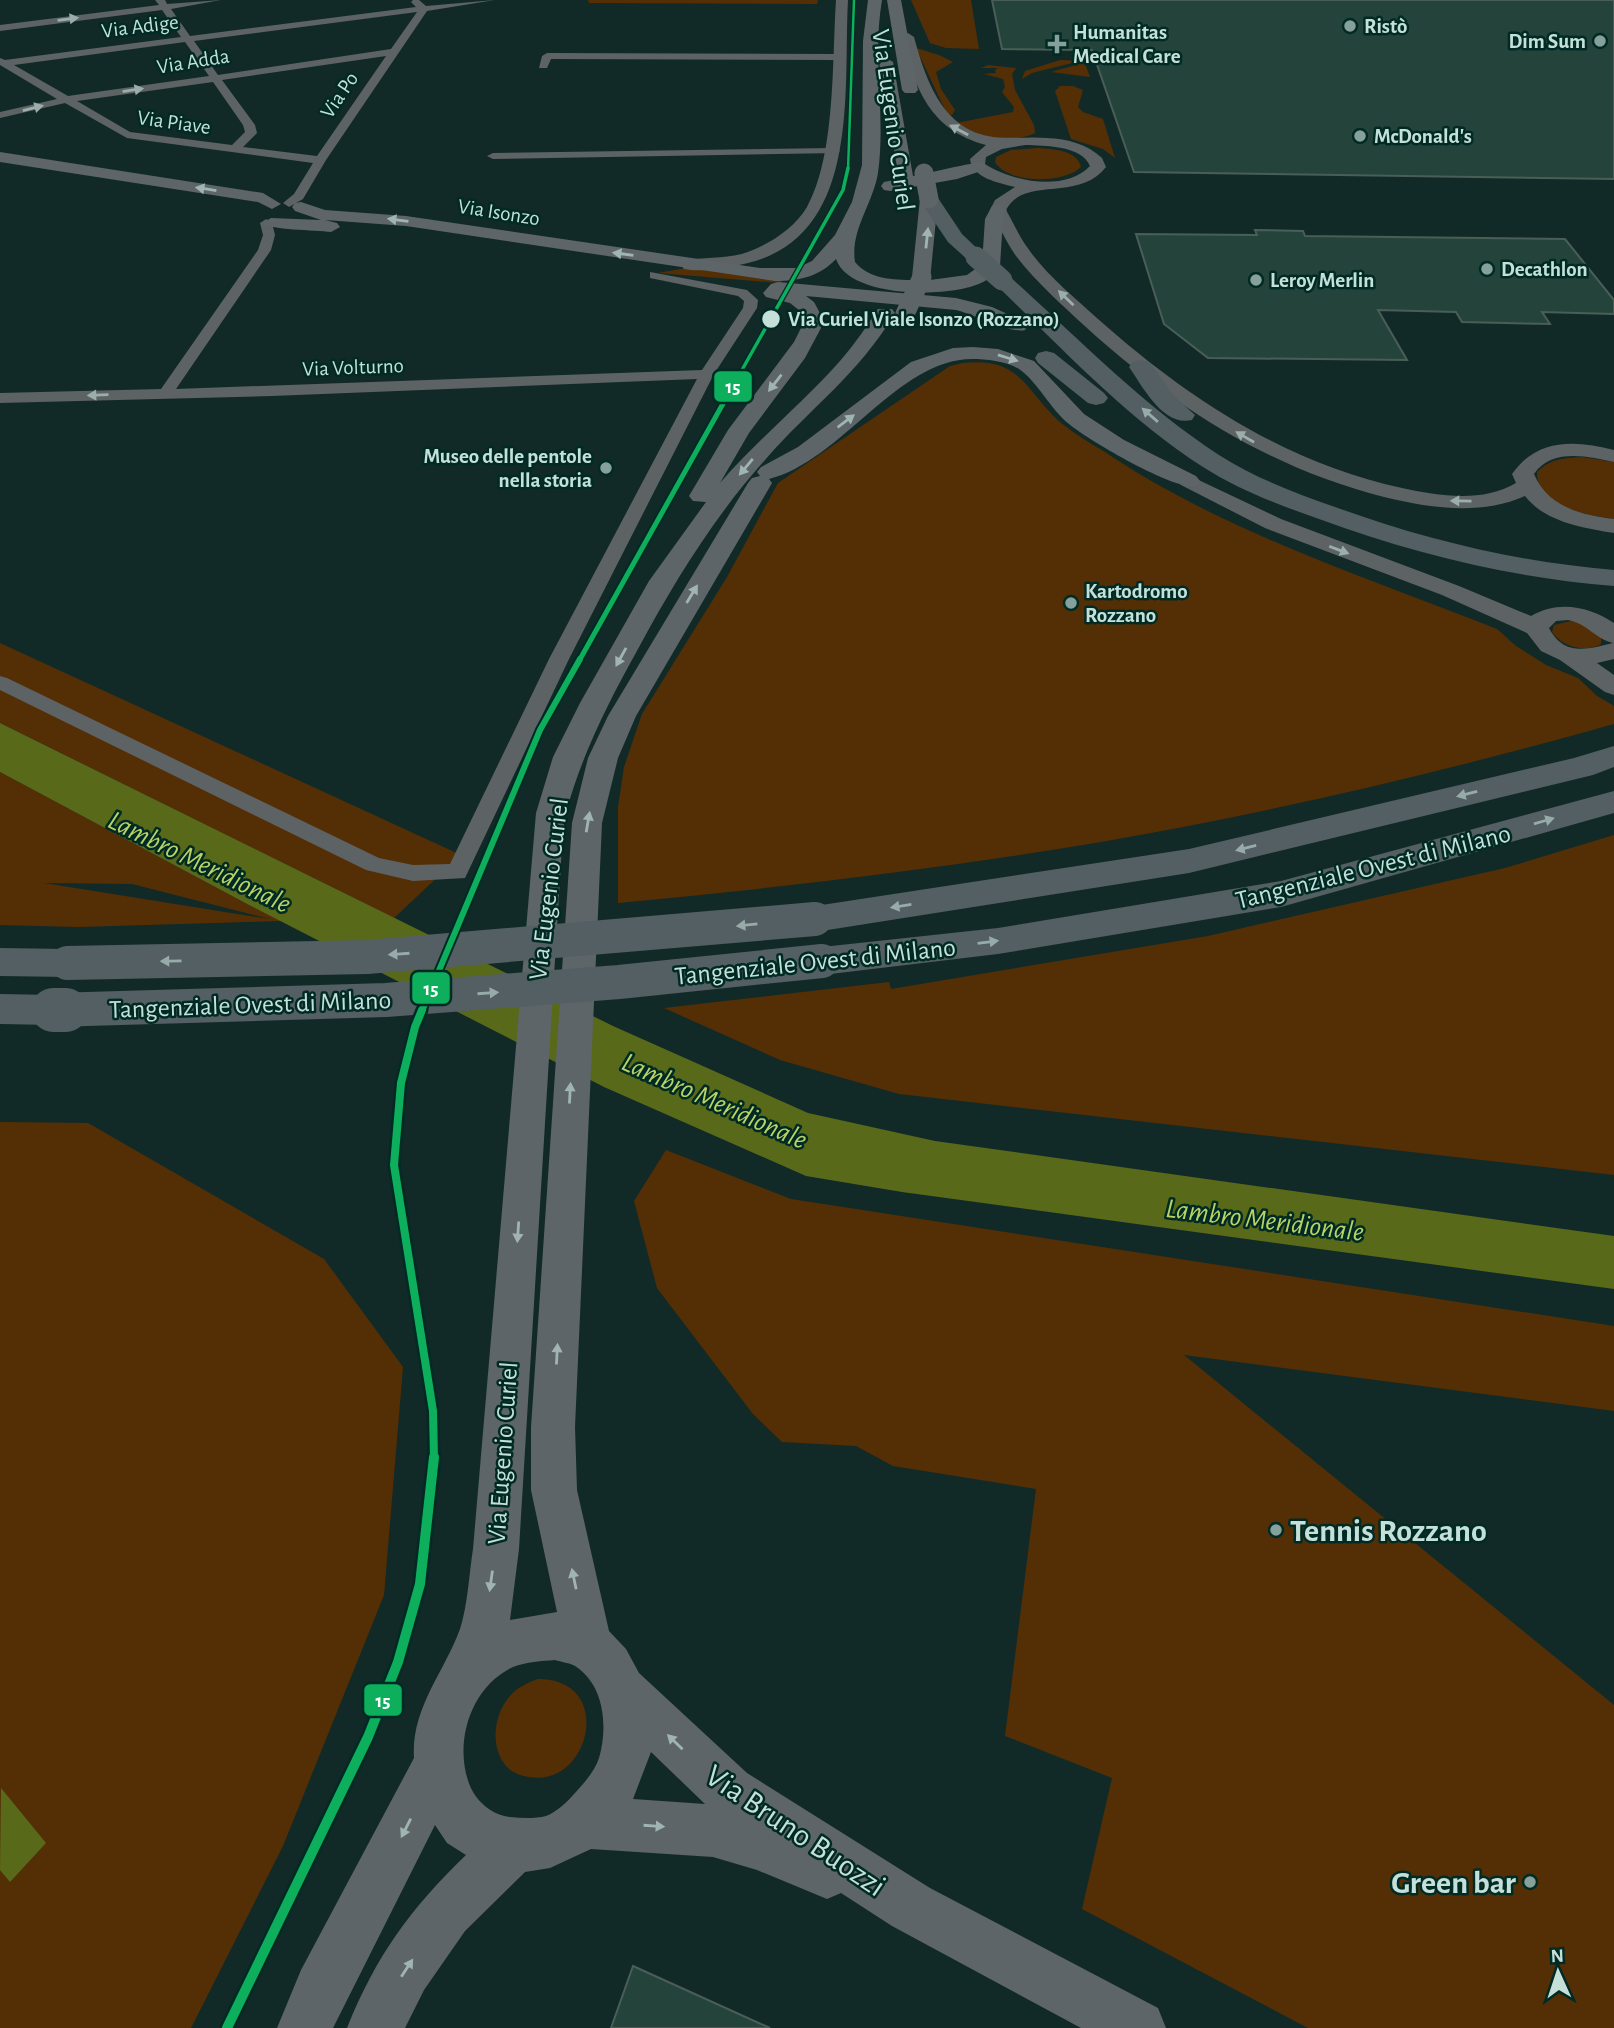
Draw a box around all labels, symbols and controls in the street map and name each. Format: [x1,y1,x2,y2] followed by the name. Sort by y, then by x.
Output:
[100,11,180,42] street label: Via Adige
[57,14,79,25] one-way arrow
[1364,16,1407,37] place label: Ristò
[1342,18,1358,34] marker: Ristò
[1073,22,1181,67] place label: Humanitas Medical Care
[867,28,919,213] street label: Via Eugenio Curiel
[1508,31,1586,52] place label: Dim Sum
[1592,33,1608,49] marker: Dim Sum
[1047,34,1067,54] marker: Humanitas Medical Care
[155,45,231,78] street label: Via Adda
[317,68,362,122] street label: Via Po
[122,84,144,95] one-way arrow
[22,102,44,113] one-way arrow
[136,107,212,138] street label: Via Piave
[948,124,968,136] one-way arrow
[1374,126,1472,147] place label: McDonald's
[1352,128,1368,144] marker: McDonald's
[195,183,217,194] one-way arrow
[456,196,541,229] street label: Via Isonzo
[387,215,409,226] one-way arrow
[921,227,932,249] one-way arrow
[612,249,634,260] one-way arrow
[1501,259,1588,280] place label: Decathlon
[1479,261,1495,277] marker: Decathlon
[1270,270,1374,291] place label: Leroy Merlin
[1248,272,1264,288] marker: Leroy Merlin
[1058,291,1075,307] one-way arrow
[760,308,782,330] marker: Via Curiel Viale Isonzo (Rozzano)
[788,309,1060,330] place label: Via Curiel Viale Isonzo (Rozzano)
[998,354,1019,364] one-way arrow
[302,355,404,380] street label: Via Volturno
[713,370,753,403] line badge: 15
[769,374,783,392] one-way arrow
[725,378,741,397] text: 15
[86,389,108,400] one-way arrow
[1141,407,1159,423] one-way arrow
[837,415,855,429] one-way arrow
[1236,431,1255,443] one-way arrow
[423,446,592,491] place label: Museo delle pentole nella storia
[739,459,754,476] one-way arrow
[598,460,614,476] marker: Museo delle pentole nella storia
[1450,496,1472,507] one-way arrow
[1329,545,1350,556] one-way arrow
[1085,581,1188,626] place label: Kartodromo Rozzano
[685,585,698,604] one-way arrow
[1063,595,1079,611] marker: Kartodromo Rozzano
[615,647,627,666] one-way arrow
[1456,789,1478,800] one-way arrow
[525,797,573,982] street label: Via Eugenio Curiel
[103,807,295,919] water label: Lambro Meridionale
[583,811,594,833] one-way arrow
[1533,815,1555,826] one-way arrow
[1233,820,1513,914] street label: Tangenziale Ovest di Milano
[1235,842,1257,853] one-way arrow
[890,901,912,912] one-way arrow
[736,920,758,931] one-way arrow
[673,934,957,990] street label: Tangenziale Ovest di Milano
[977,936,999,947] one-way arrow
[387,949,409,960] one-way arrow
[160,955,182,967] one-way arrow
[411,971,451,1005] line badge: 15
[423,980,439,999] text: 15
[108,987,392,1023] street label: Tangenziale Ovest di Milano
[477,987,499,998] one-way arrow
[617,1048,811,1155] water label: Lambro Meridionale
[564,1082,575,1104] one-way arrow
[1164,1195,1365,1247] water label: Lambro Meridionale
[512,1222,523,1244] one-way arrow
[551,1342,562,1364] one-way arrow
[484,1361,522,1545] street label: Via Eugenio Curiel
[1290,1515,1487,1547] place label: Tennis Rozzano
[1268,1522,1284,1538] marker: Tennis Rozzano
[568,1568,579,1590] one-way arrow
[485,1570,496,1592] one-way arrow
[363,1683,403,1717] line badge: 15
[375,1692,391,1711] text: 15
[667,1735,684,1751] one-way arrow
[700,1759,891,1903] street label: Via Bruno Buozzi
[400,1818,412,1838] one-way arrow
[643,1821,665,1832] one-way arrow
[1391,1867,1516,1899] place label: Green bar
[1522,1874,1538,1890] marker: Green bar
[1523,1937,1593,2007] north arrow
[1550,1947,1564,1966] text: N
[400,1958,413,1977] one-way arrow

